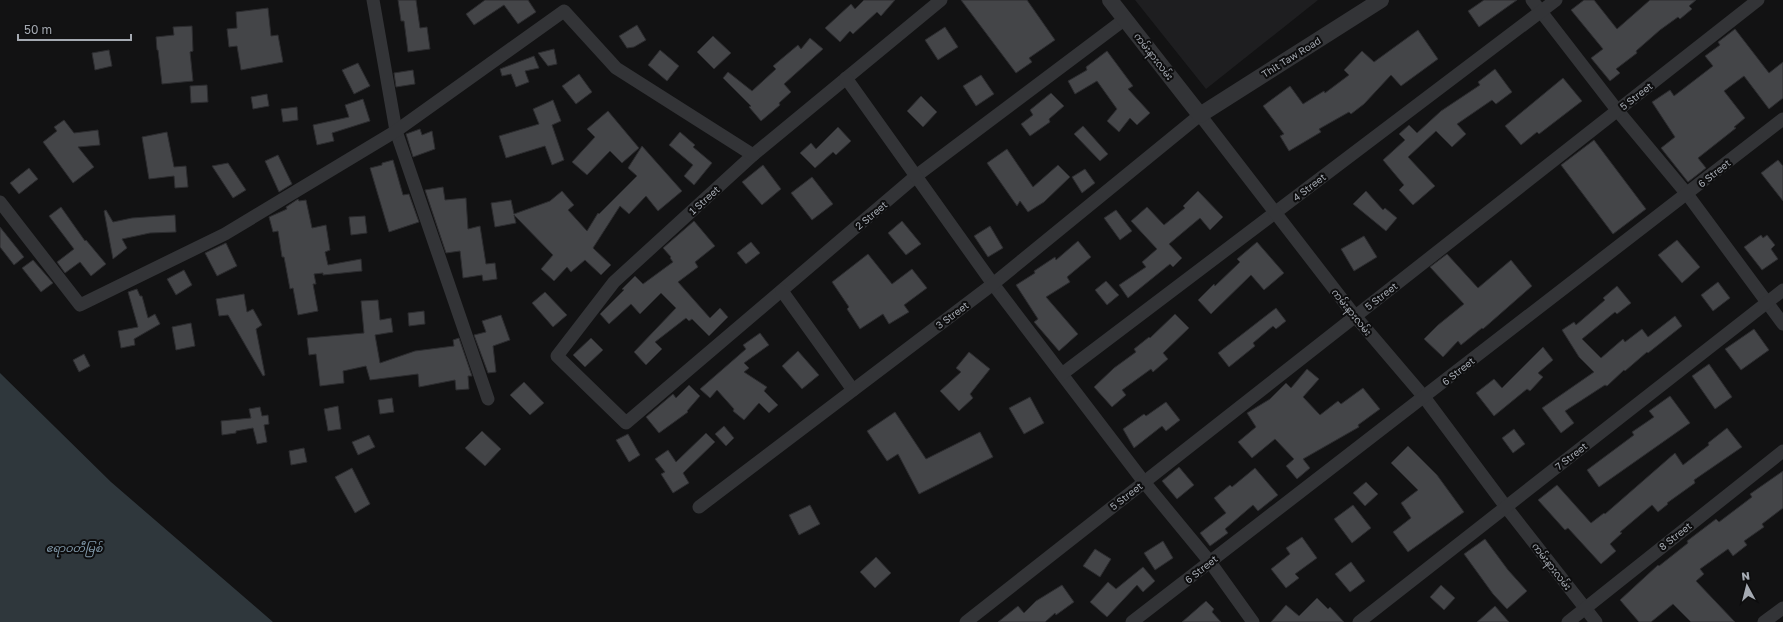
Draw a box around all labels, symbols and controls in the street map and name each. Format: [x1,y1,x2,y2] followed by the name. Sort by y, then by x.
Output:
[18,16,131,42] scale bar
[24,22,52,37] text: 50 m
[1129,29,1177,84] street label: ကမ်းနားလမ်း
[1259,34,1323,80] street label: Thit Taw Road
[1617,80,1655,112] street label: 5 Street
[1695,157,1733,189] street label: 6 Street
[1290,171,1328,203] street label: 4 Street
[686,183,722,217] street label: 1 Street
[853,198,889,232] street label: 2 Street
[1362,280,1400,312] street label: 5 Street
[1327,286,1375,340] street label: ကမ်းနားလမ်း
[933,299,971,331] street label: 3 Street
[1439,355,1477,387] street label: 6 Street
[1553,440,1589,472] street label: 7 Street
[1107,480,1145,512] street label: 5 Street
[1656,520,1694,552] street label: 8 Street
[1527,539,1575,594] street label: ကမ်းနားလမ်း
[46,540,103,558] water label: ဧရာဝတီမြစ်
[1182,553,1220,585] street label: 6 Street
[1727,566,1767,606] north arrow
[1741,569,1751,583] text: N

